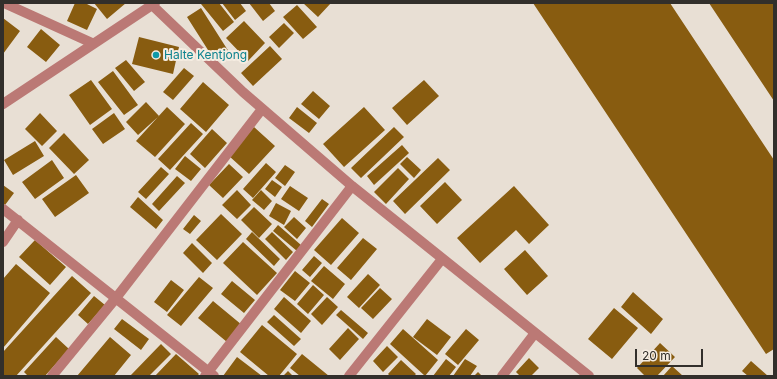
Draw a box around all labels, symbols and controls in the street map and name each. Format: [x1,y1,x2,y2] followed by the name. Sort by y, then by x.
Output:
[164,48,247,62] place label: Halte Kentjong
[151,50,161,60] marker: Halte Kentjong
[637,341,705,367] scale bar
[642,348,671,363] text: 20 m

